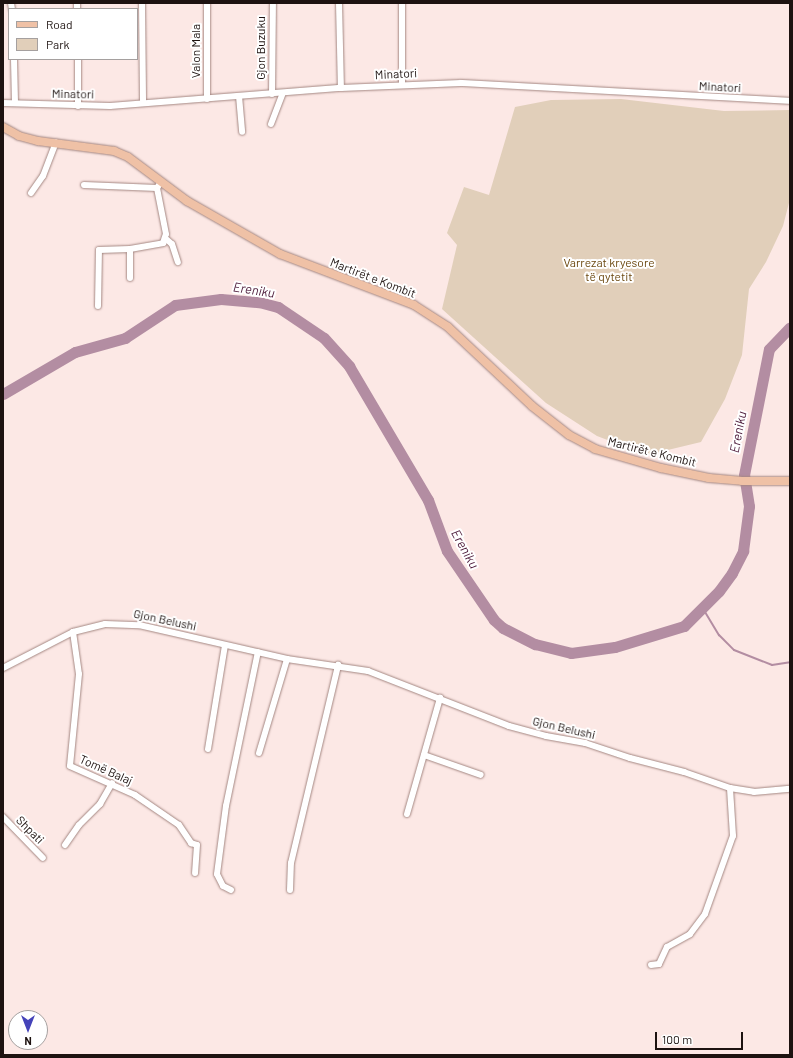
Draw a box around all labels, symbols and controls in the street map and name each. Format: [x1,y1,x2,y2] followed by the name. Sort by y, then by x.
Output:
[8,8,138,60] legend
[254,16,268,80] street label: Gjon Buzuku
[46,17,73,31] text: Road
[189,24,203,78] street label: Valon Mala
[46,37,70,51] text: Park
[374,66,418,82] street label: Minatori
[698,79,742,95] street label: Minatori
[52,86,94,102] street label: Minatori
[328,255,418,301] street label: Martirët e Kombit
[563,256,655,284] park label: Varrezat kryesore të qytetit
[232,279,276,301] water label: Ereniku
[726,410,750,454] water label: Ereniku
[606,434,698,470] street label: Martirët e Kombit
[448,527,482,571] water label: Ereniku
[132,606,198,634] street label: Gjon Belushi
[531,714,597,742] street label: Gjon Belushi
[77,752,135,788] street label: Tomë Balaj
[13,813,47,847] street label: Shpati
[8,1010,48,1050] north arrow
[657,1024,745,1050] scale bar
[662,1032,692,1046] text: 100 m
[24,1035,32,1048] text: N

